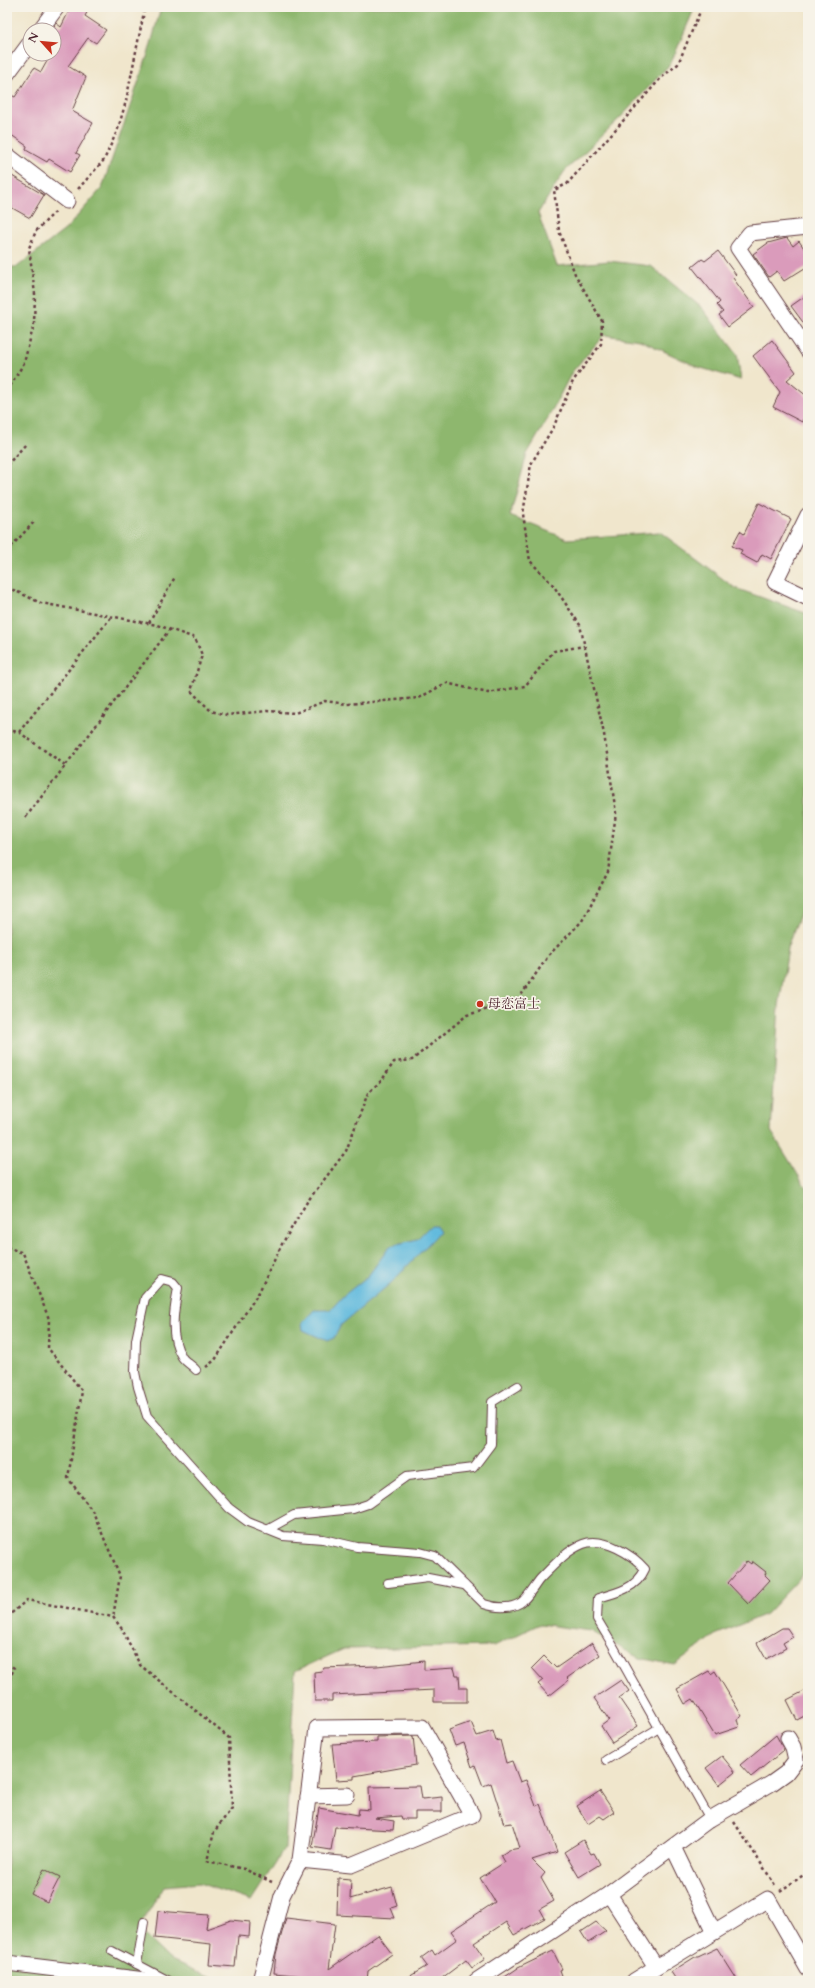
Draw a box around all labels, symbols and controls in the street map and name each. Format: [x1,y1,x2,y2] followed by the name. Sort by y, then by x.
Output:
[22,22,62,62] north arrow
[25,30,43,45] text: N
[488,995,540,1013] place label: 母恋富士
[475,999,485,1009] marker: 母恋富士

